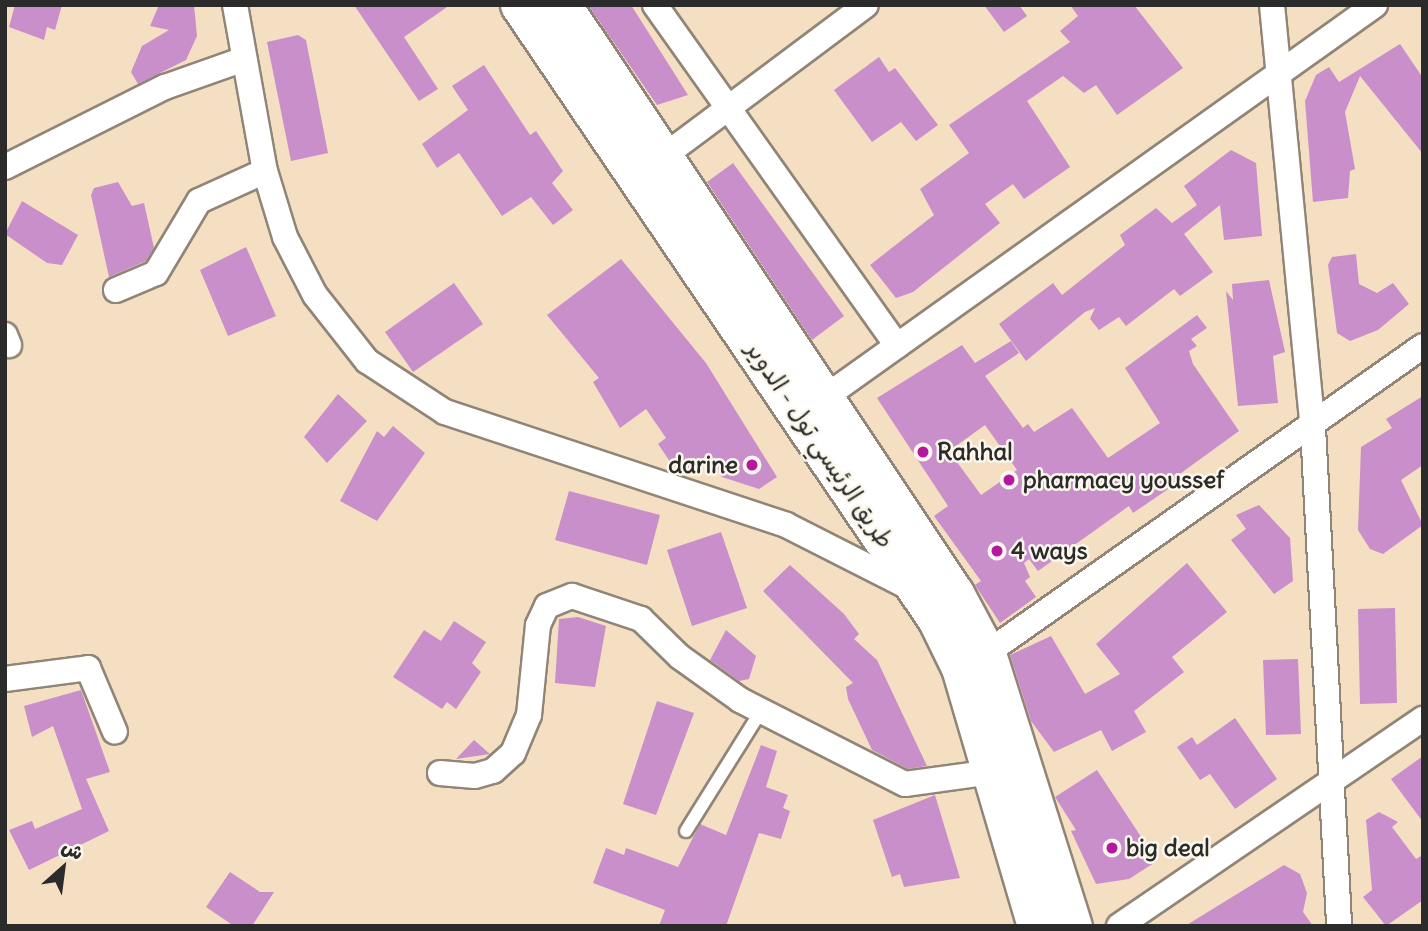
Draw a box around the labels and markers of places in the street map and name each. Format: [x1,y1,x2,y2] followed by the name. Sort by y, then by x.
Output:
[937,438,1013,466] place label: Rahhal
[915,444,931,460] marker: Rahhal
[668,451,738,479] place label: darine
[744,457,760,473] marker: darine
[1023,466,1224,494] place label: pharmacy youssef
[1001,472,1017,488] marker: pharmacy youssef
[1011,537,1088,565] place label: 4 ways
[989,543,1005,559] marker: 4 ways
[1126,834,1210,862] place label: big deal
[1104,840,1120,856] marker: big deal

